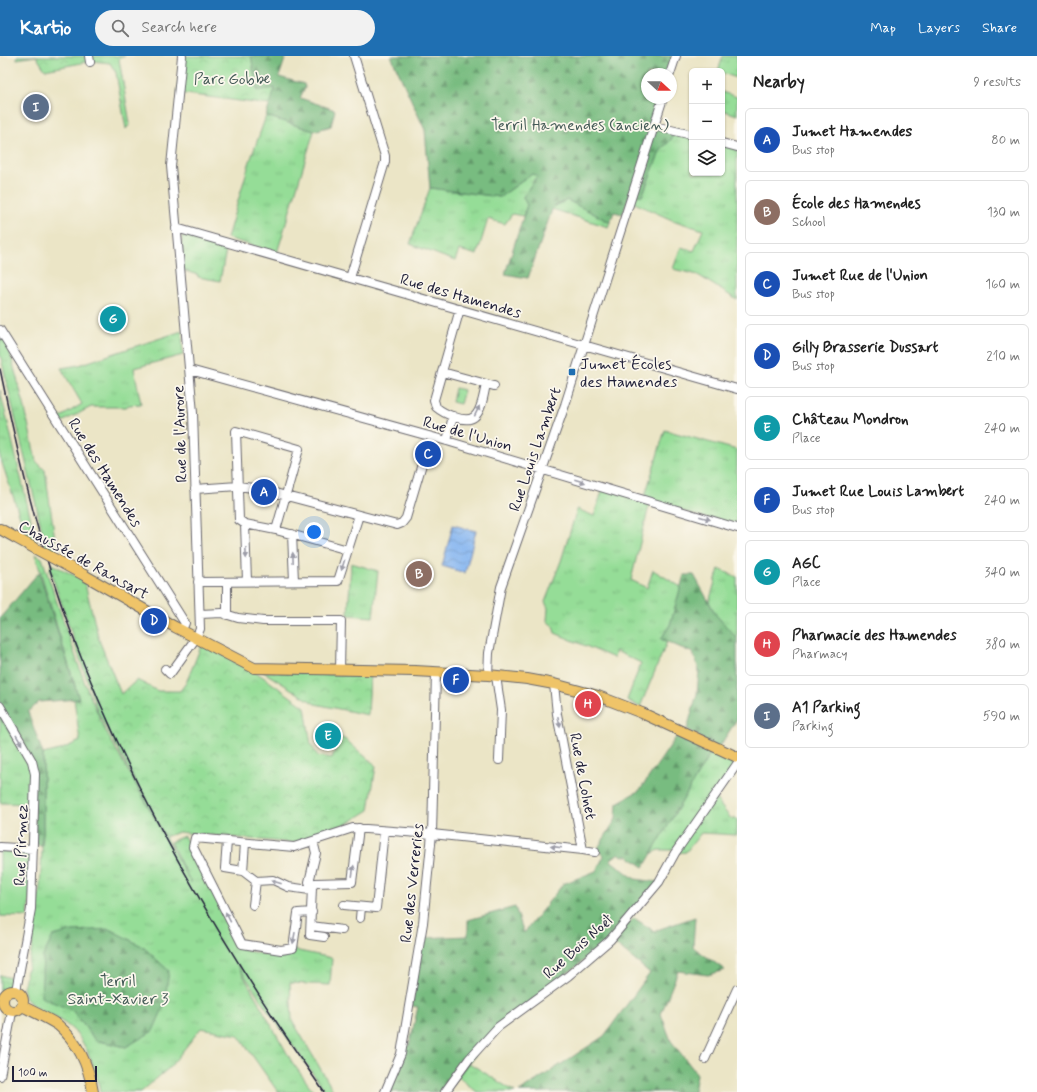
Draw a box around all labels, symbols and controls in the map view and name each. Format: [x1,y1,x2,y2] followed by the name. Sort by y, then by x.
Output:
[95,10,375,46] search box
[20,16,71,41] text: Kartio
[109,17,131,39] icon: search
[141,18,217,38] text: Search here
[870,19,896,37] text: Map
[918,19,960,37] text: Layers
[982,19,1017,37] text: Share
[641,68,677,104] north arrow
[689,68,725,176] map controls
[689,68,725,104] button: +
[194,69,271,90] park label: Parc Gobbe
[753,71,805,93] text: Nearby
[974,74,1021,91] text: 9 results
[23,92,49,122] pin: I
[689,104,725,140] button: −
[491,115,669,136] park label: Terril Hamendes (ancien)
[792,122,912,142] text: Jumet Hamendes
[763,132,771,149] text: A
[991,132,1020,149] text: 80 m
[689,140,725,176] button: layers
[792,142,835,159] text: Bus stop
[792,194,921,214] text: École des Hamendes
[763,204,771,221] text: B
[987,204,1020,221] text: 130 m
[792,214,826,231] text: School
[792,266,928,286] text: Jumet Rue de l'Union
[398,269,524,324] street label: Rue des Hamendes
[762,276,772,293] text: C
[985,276,1020,293] text: 160 m
[792,286,835,303] text: Bus stop
[100,304,126,334] pin: G
[792,338,938,358] text: Gilly Brasserie Dussart
[763,348,771,365] text: D
[986,348,1020,365] text: 210 m
[580,354,677,393] place label: Jumet Écoles des Hamendes
[792,358,835,375] text: Bus stop
[567,367,577,377] marker: Jumet Écoles des Hamendes
[504,384,567,515] street label: Rue Louis Lambert
[168,385,193,483] street label: Rue de l'Aurore
[474,405,480,417] one-way arrow
[792,410,908,430] text: Château Mondron
[420,412,515,457] street label: Rue de l'Union
[63,414,147,531] street label: Rue des Hamendes
[763,420,771,437] text: E
[984,420,1020,437] text: 240 m
[792,430,821,447] text: Place
[415,439,441,469] pin: C
[251,477,277,507] pin: A
[575,478,587,484] one-way arrow
[792,482,964,502] text: Jumet Rue Louis Lambert
[764,492,770,509] text: F
[984,492,1020,509] text: 240 m
[792,502,835,519] text: Bus stop
[699,515,711,521] one-way arrow
[14,516,153,605] street label: Chaussée de Ransart
[304,522,324,542] your location
[243,547,250,559] one-way arrow
[290,551,296,564] one-way arrow
[792,554,820,574] text: AGC
[406,559,432,589] pin: B
[340,560,346,572] one-way arrow
[763,564,771,581] text: G
[985,564,1020,581] text: 340 m
[792,574,821,591] text: Place
[141,606,167,636] pin: D
[792,626,957,646] text: Pharmacie des Hamendes
[763,636,771,653] text: H
[985,636,1020,653] text: 380 m
[792,646,848,663] text: Pharmacy
[443,665,469,695] pin: F
[575,689,601,719] pin: H
[792,698,860,718] text: A1 Parking
[764,708,770,725] text: I
[983,708,1020,725] text: 590 m
[556,716,562,728] one-way arrow
[792,718,834,735] text: Parking
[315,721,341,751] pin: E
[564,731,601,821] street label: Rue de Colnet
[15,735,23,745] one-way arrow
[10,804,33,886] street label: Rue Pirmez
[396,822,429,944] street label: Rue des Verreries
[550,844,562,851] one-way arrow
[350,865,356,877] one-way arrow
[269,879,281,885] one-way arrow
[539,909,618,984] street label: Rue Bois Noël
[225,911,232,923] one-way arrow
[291,932,297,944] one-way arrow
[68,971,168,1010] park label: Terril Saint-Xavier 3
[12,1064,97,1083] scale bar
[18,1066,48,1080] text: 100 m

